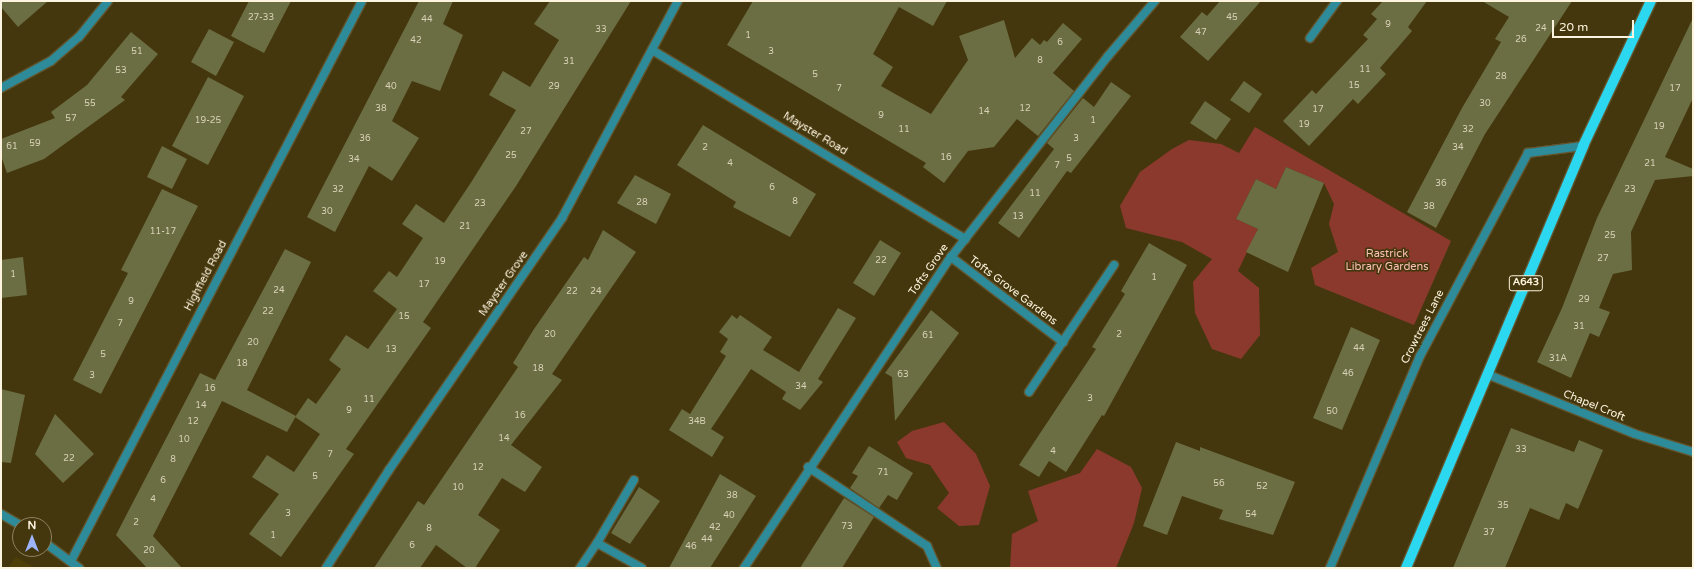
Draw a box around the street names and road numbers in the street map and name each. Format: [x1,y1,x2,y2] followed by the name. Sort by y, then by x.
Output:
[780,110,850,158] street label: Mayster Road
[182,239,230,313] street label: Highfield Road
[906,242,952,298] street label: Tofts Grove
[477,249,531,319] street label: Mayster Grove
[966,254,1060,328] street label: Tofts Grove Gardens
[1508,275,1544,291] road number: A643
[1399,288,1447,366] street label: Crowtrees Lane
[1561,388,1627,424] street label: Chapel Croft

